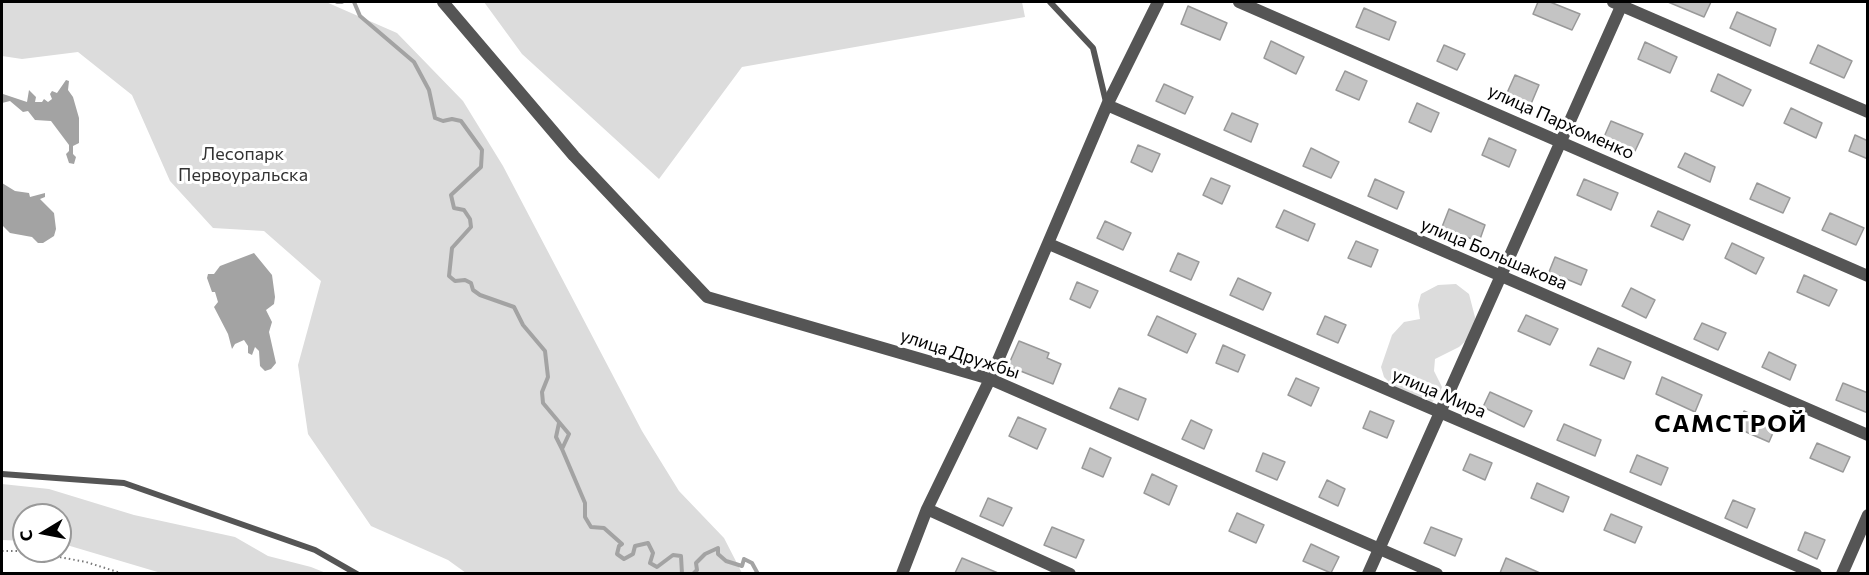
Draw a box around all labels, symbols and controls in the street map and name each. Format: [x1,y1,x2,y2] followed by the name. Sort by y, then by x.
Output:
[1484,80,1638,164] street label: улица Пархоменко
[178,143,308,186] park label: Лесопарк Первоуральска
[1417,213,1571,295] street label: улица Большакова
[897,324,1023,384] street label: улица Дружбы
[1389,364,1489,422] street label: улица Мира
[1654,410,1808,438] district label: САМСТРОЙ
[12,503,72,563] north arrow
[15,529,36,543] text: С

